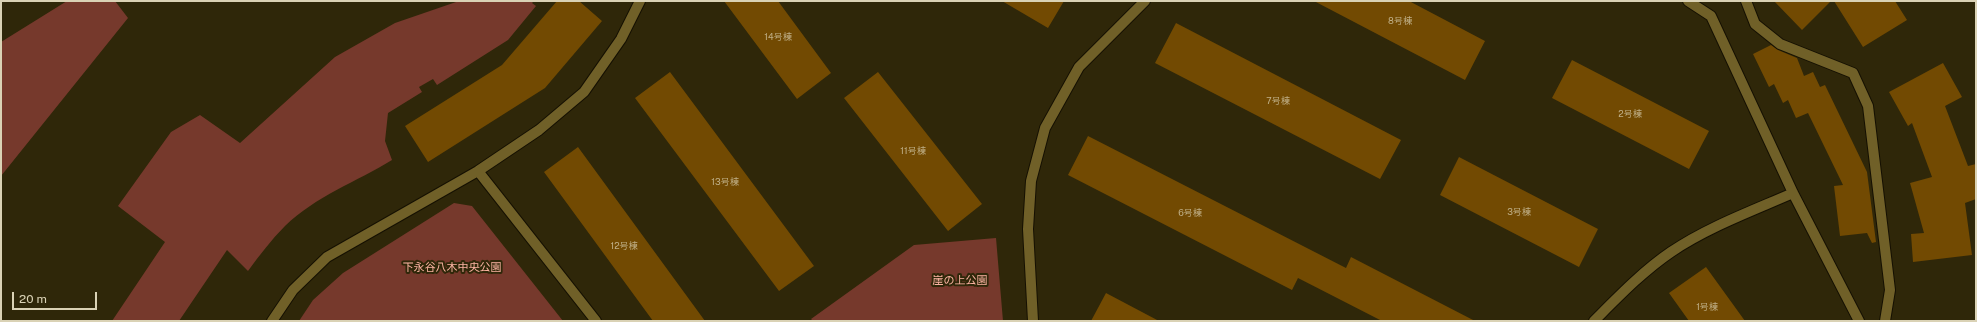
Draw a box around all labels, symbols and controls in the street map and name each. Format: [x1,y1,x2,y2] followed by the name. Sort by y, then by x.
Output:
[1388,16,1412,26] house number: 8号棟
[764,32,792,42] house number: 14号棟
[1266,96,1290,106] house number: 7号棟
[1618,109,1642,119] house number: 2号棟
[900,146,926,156] house number: 11号棟
[711,177,739,187] house number: 13号棟
[1507,207,1531,217] house number: 3号棟
[1178,208,1202,218] house number: 6号棟
[610,241,638,251] house number: 12号棟
[403,261,501,275] park label: 下永谷八木中央公園
[933,274,987,288] park label: 崖の上公園
[14,284,99,310] scale bar
[19,292,47,306] text: 20 m
[1696,302,1718,312] house number: 1号棟

